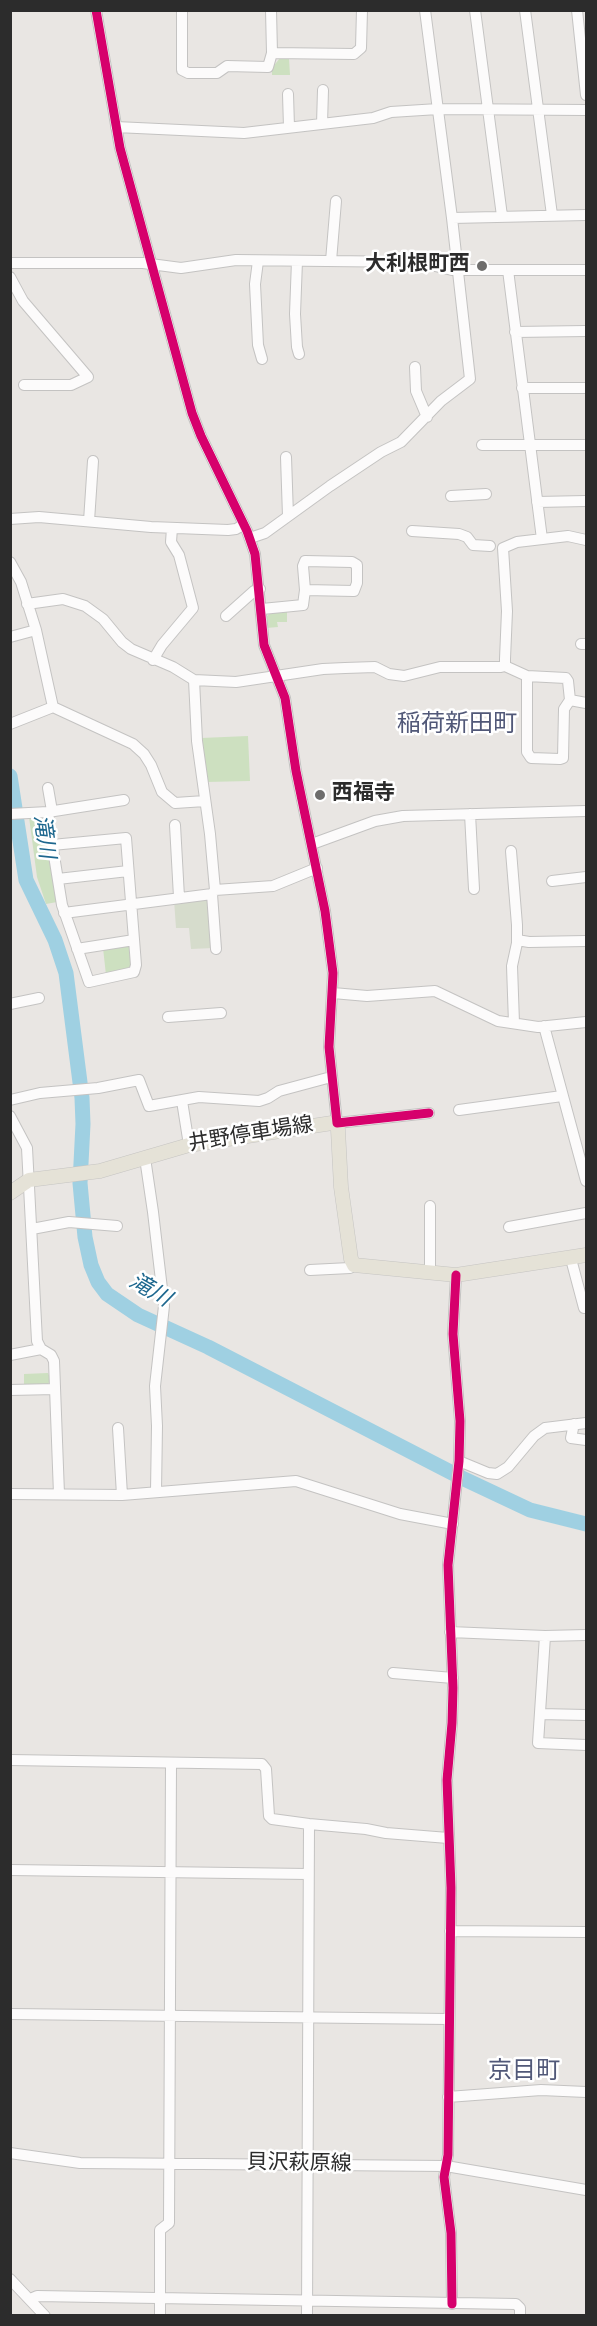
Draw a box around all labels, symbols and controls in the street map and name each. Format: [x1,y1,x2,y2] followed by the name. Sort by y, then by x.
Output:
[365,253,470,279] place label: 大利根町西
[475,259,489,273] marker: 大利根町西
[397,712,517,740] district label: 稲荷新田町
[332,782,395,808] place label: 西福寺
[313,788,327,802] marker: 西福寺
[26,813,58,861] water label: 滝川
[187,1114,315,1158] street label: 井野停車場線
[123,1270,175,1314] water label: 滝川
[488,2059,560,2087] district label: 京目町
[246,2151,352,2179] street label: 貝沢萩原線

